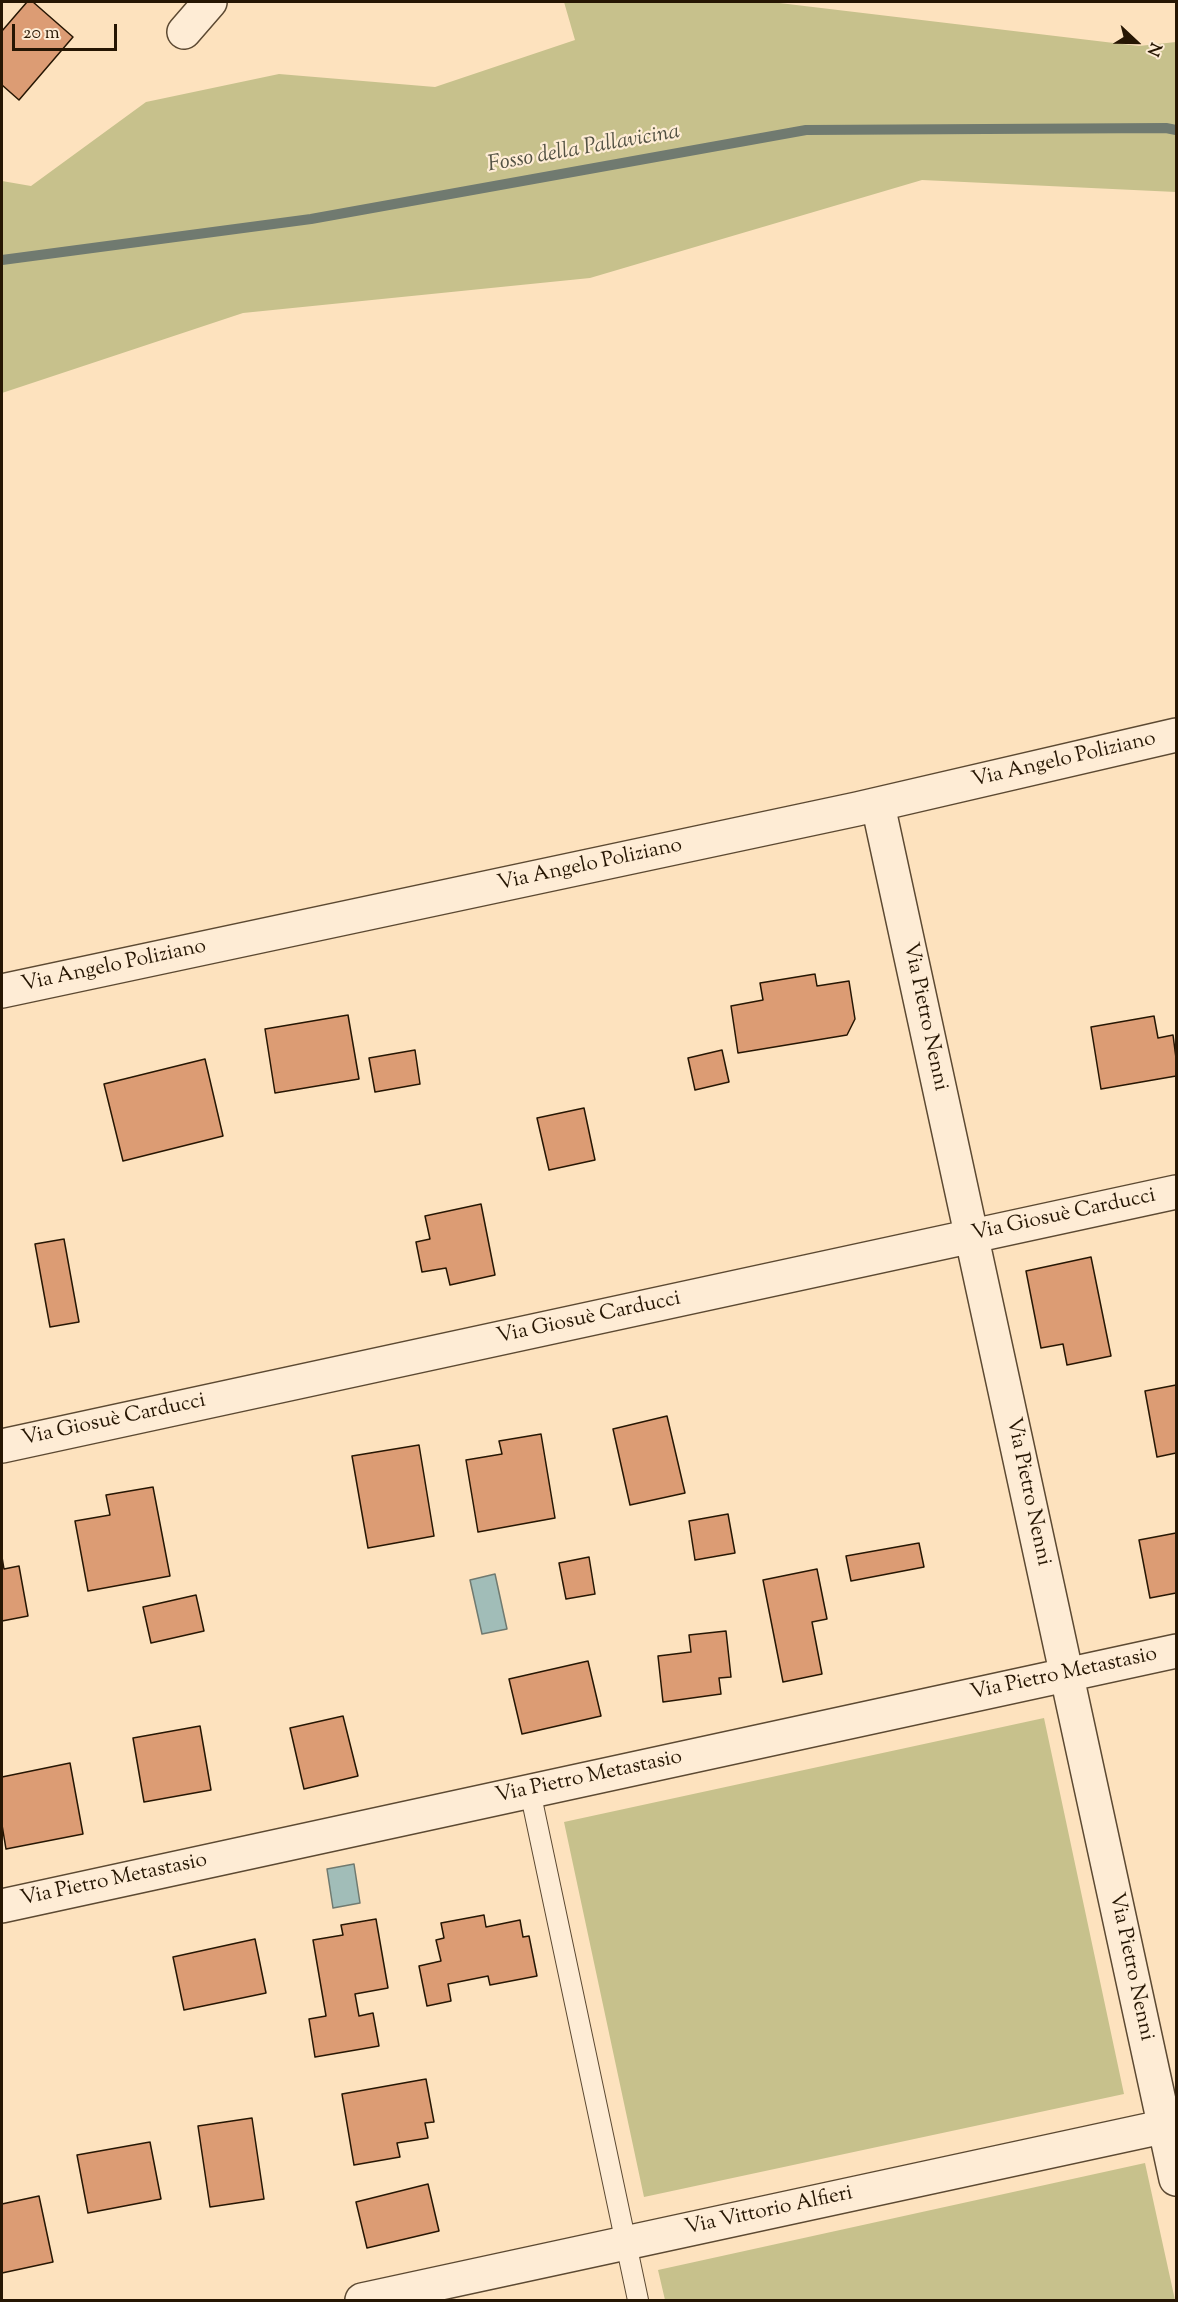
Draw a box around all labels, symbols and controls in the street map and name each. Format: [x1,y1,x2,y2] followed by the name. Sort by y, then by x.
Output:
[15,12,120,50] scale bar
[1106,12,1166,72] north arrow
[23,21,60,47] text: 20 m
[1140,39,1166,59] text: N
[486,120,682,180] water label: Fosso della Pallavicina
[970,728,1158,794] street label: Via Angelo Poliziano
[495,834,685,898] street label: Via Angelo Poliziano
[19,935,209,999] street label: Via Angelo Poliziano
[896,941,952,1093] street label: Via Pietro Nenni
[970,1184,1158,1248] street label: Via Giosuè Carducci
[495,1287,683,1351] street label: Via Giosuè Carducci
[20,1389,208,1453] street label: Via Giosuè Carducci
[999,1416,1055,1568] street label: Via Pietro Nenni
[968,1643,1160,1707] street label: Via Pietro Metastasio
[493,1746,685,1810] street label: Via Pietro Metastasio
[18,1849,210,1913] street label: Via Pietro Metastasio
[1102,1891,1158,2043] street label: Via Pietro Nenni
[683,2182,855,2242] street label: Via Vittorio Alfieri

